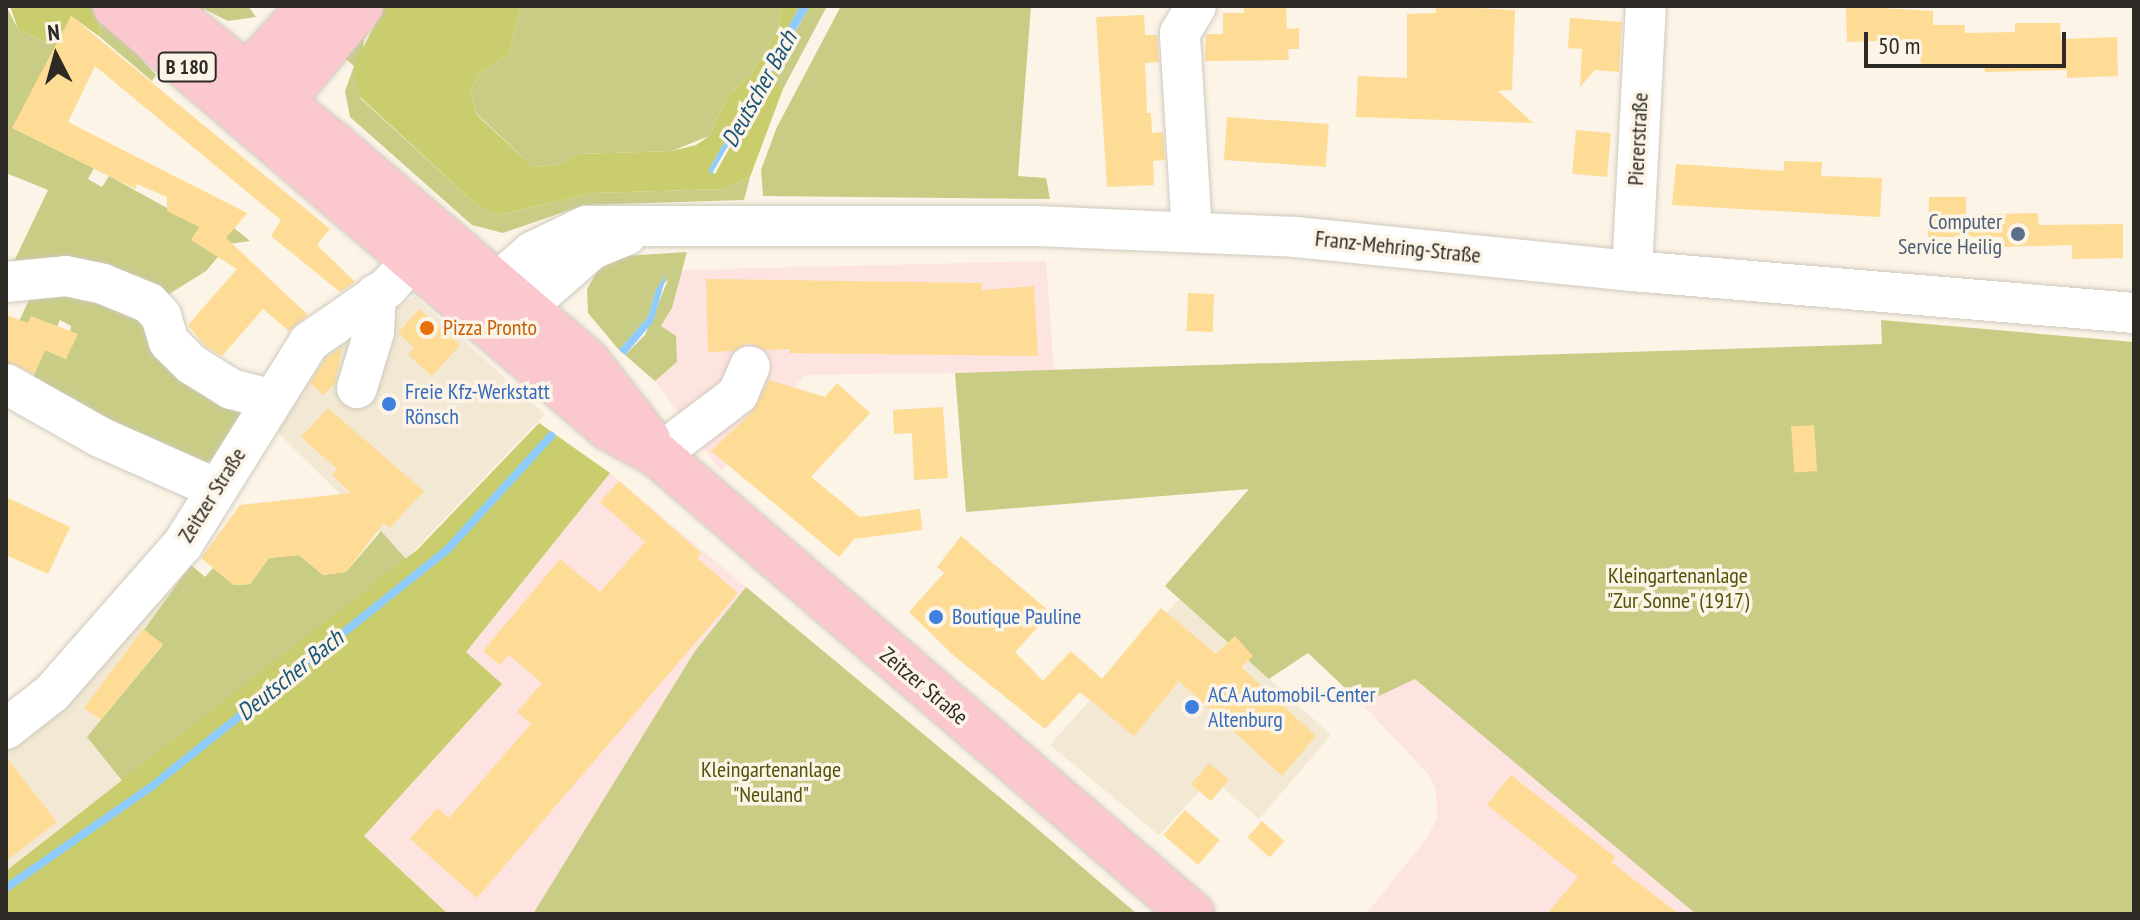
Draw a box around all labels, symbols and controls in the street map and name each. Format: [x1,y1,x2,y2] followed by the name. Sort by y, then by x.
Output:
[16,16,96,96] north arrow
[1868,16,2070,66] scale bar
[46,18,61,47] text: N
[715,26,803,152] water label: Deutscher Bach
[1878,30,1920,61] text: 50 m
[157,51,217,83] road number: B 180
[1622,92,1654,186] street label: Piererstraße
[1898,208,2002,260] place label: Computer Service Heilig
[1314,225,1482,269] street label: Franz-Mehring-Straße
[2009,225,2027,243] marker: Computer Service Heilig
[443,315,537,341] place label: Pizza Pronto
[418,319,436,337] marker: Pizza Pronto
[405,378,550,430] place label: Freie Kfz-Werkstatt Rönsch
[380,395,398,413] marker: Freie Kfz-Werkstatt Rönsch
[173,443,251,547] street label: Zeitzer Straße
[1606,562,1750,614] park label: Kleingartenanlage "Zur Sonne" (1917)
[952,604,1081,630] place label: Boutique Pauline
[927,608,945,626] marker: Boutique Pauline
[231,623,349,727] water label: Deutscher Bach
[875,642,973,730] street label: Zeitzer Straße
[1208,681,1377,732] place label: ACA Automobil-Center Altenburg
[1183,698,1201,716] marker: ACA Automobil-Center Altenburg
[701,756,841,808] park label: Kleingartenanlage "Neuland"

